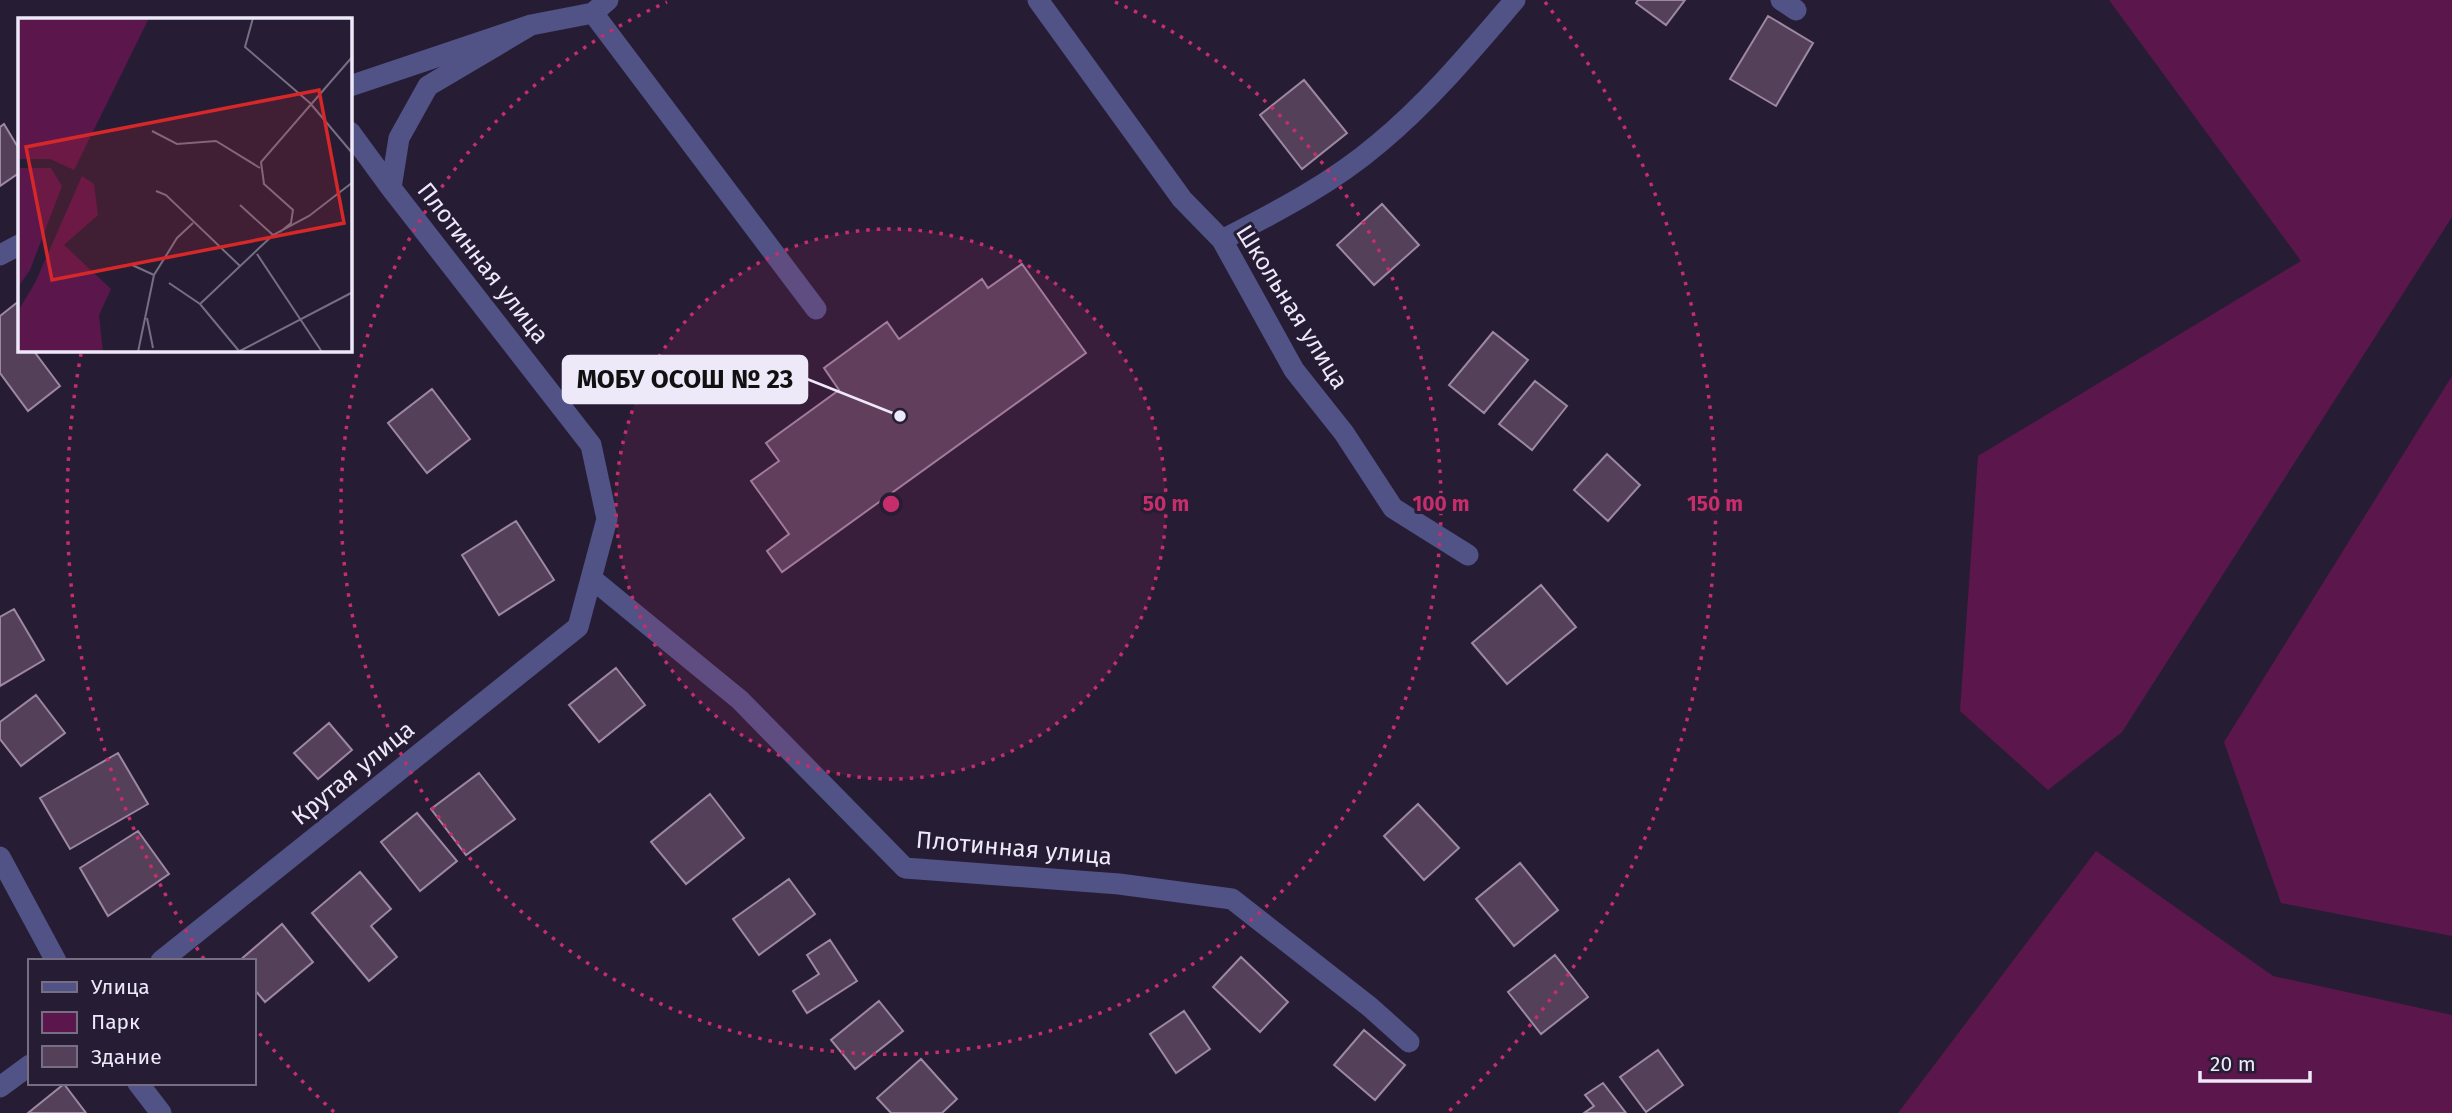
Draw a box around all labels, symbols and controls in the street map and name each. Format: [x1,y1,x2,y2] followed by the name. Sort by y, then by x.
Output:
[18,18,352,352] inset map
[411,177,555,349] street label: Плотинная улица
[1230,220,1354,394] street label: Школьная улица
[563,356,807,403] callout: МОБУ ОСОШ № 23
[577,364,793,395] text: МОБУ ОСОШ № 23
[1143,491,1189,517] text: 50 m
[1412,491,1470,517] text: 100 m
[1687,491,1743,517] text: 150 m
[879,492,903,516] centre of rings
[286,715,420,831] street label: Крутая улица
[915,825,1113,871] street label: Плотинная улица
[28,959,256,1085] legend
[91,974,150,1000] text: Улица
[91,1009,140,1035] text: Парк
[2200,1040,2310,1084] scale bar
[91,1044,162,1070] text: Здание
[2210,1051,2256,1077] text: 20 m

